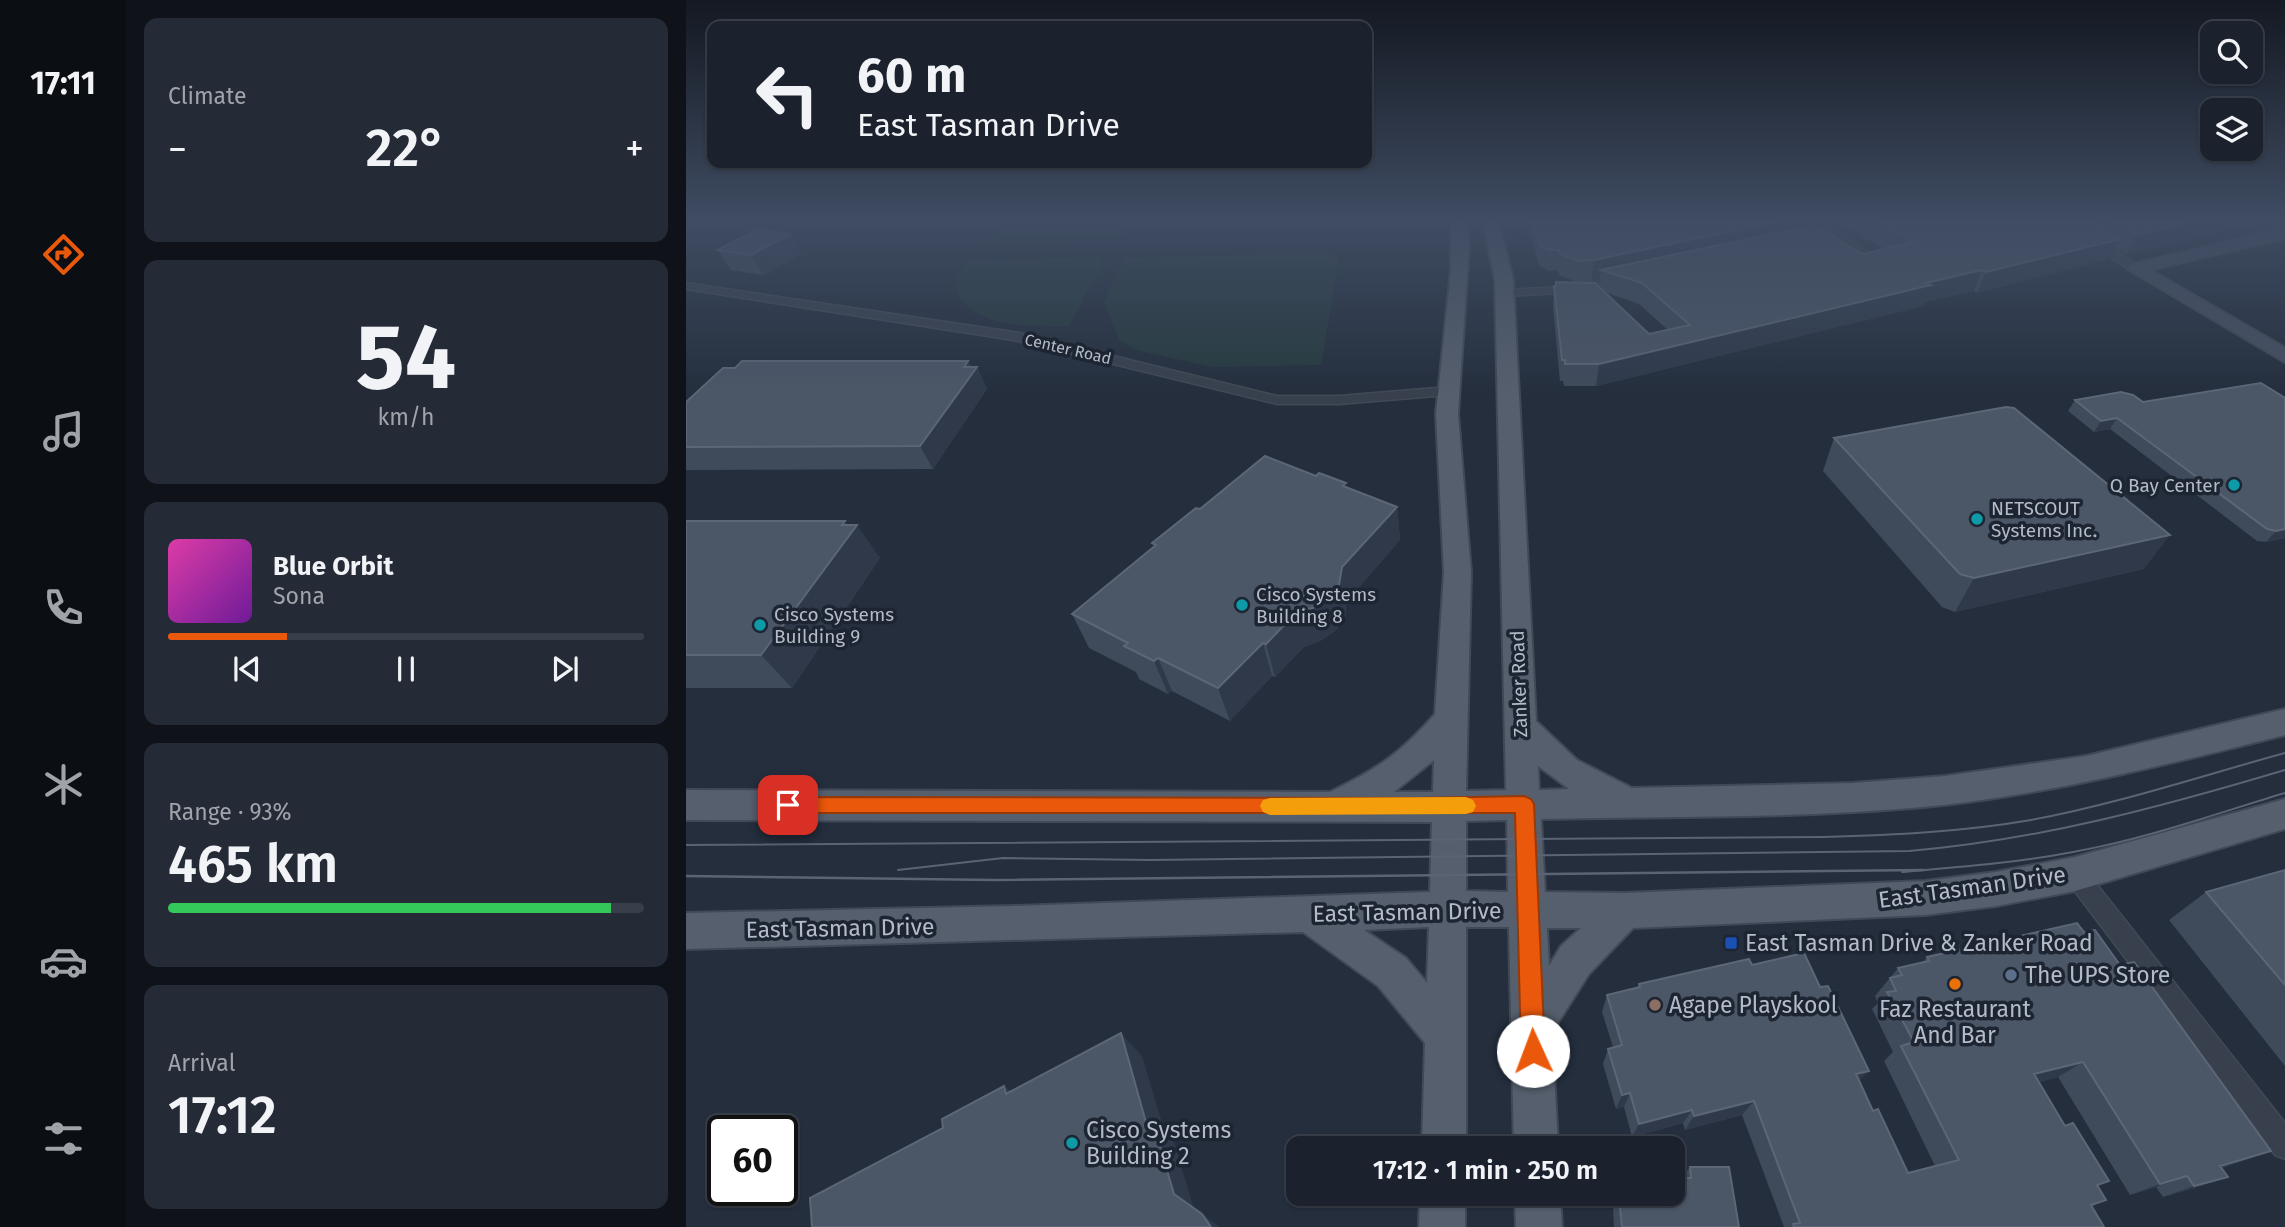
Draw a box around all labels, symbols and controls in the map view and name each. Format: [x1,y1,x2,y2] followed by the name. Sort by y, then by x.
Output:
[2200,21,2263,161] map controls
[2200,21,2263,84] button: search
[857,46,966,105] text: 60 m
[742,49,833,140] icon: left
[30,64,96,102] text: 17:11
[168,82,247,110] text: Climate
[2200,98,2263,161] button: layers
[857,106,1120,144] text: East Tasman Drive
[366,117,446,180] text: 22°
[168,126,187,172] text: −
[625,126,644,172] text: +
[39,230,88,279] icon: directions
[356,303,456,412] text: 54
[1023,330,1113,368] street label: Center Road
[378,403,434,431] text: km/h
[39,407,88,456] icon: music
[2110,474,2221,497] place label: Q Bay Center
[2226,477,2242,493] marker: Q Bay Center
[1991,497,2097,542] place label: NETSCOUT Systems Inc.
[1969,511,1985,527] marker: NETSCOUT Systems Inc.
[273,551,393,582] text: Blue Orbit
[273,582,325,610] text: Sona
[39,583,88,632] icon: phone
[1256,583,1376,628] place label: Cisco Systems Building 8
[1234,597,1250,613] marker: Cisco Systems Building 8
[774,603,894,648] place label: Cisco Systems Building 9
[752,617,768,633] marker: Cisco Systems Building 9
[1506,630,1532,738] street label: Zanker Road
[228,650,266,688] icon: previous
[387,650,425,688] icon: pause
[546,650,584,688] icon: next
[39,760,88,809] icon: climate
[758,775,818,835] pin
[769,786,807,824] icon: arrive
[168,798,292,826] text: Range · 93%
[168,833,338,896] text: 465 km
[1876,860,2068,914] street label: East Tasman Drive
[1312,896,1502,928] street label: East Tasman Drive
[745,912,935,944] street label: East Tasman Drive
[1745,929,2093,957] place label: East Tasman Drive & Zanker Road
[1723,935,1739,951] marker: East Tasman Drive & Zanker Road
[39,937,88,986] icon: car
[2025,961,2170,989] place label: The UPS Store
[2003,967,2019,983] marker: The UPS Store
[1947,976,1963,992] marker: Faz Restaurant And Bar
[1669,991,1838,1019] place label: Agape Playskool
[1879,995,2032,1049] place label: Faz Restaurant And Bar
[1647,997,1663,1013] marker: Agape Playskool
[1496,1014,1570,1088] position arrow
[168,1049,235,1077] text: Arrival
[168,1084,277,1147] text: 17:12
[39,1114,88,1163] icon: filters
[707,1115,798,1206] speed limit sign: 60
[1086,1116,1231,1170] place label: Cisco Systems Building 2
[1064,1135,1080,1151] marker: Cisco Systems Building 2
[1373,1155,1598,1186] text: 17:12 · 1 min · 250 m

